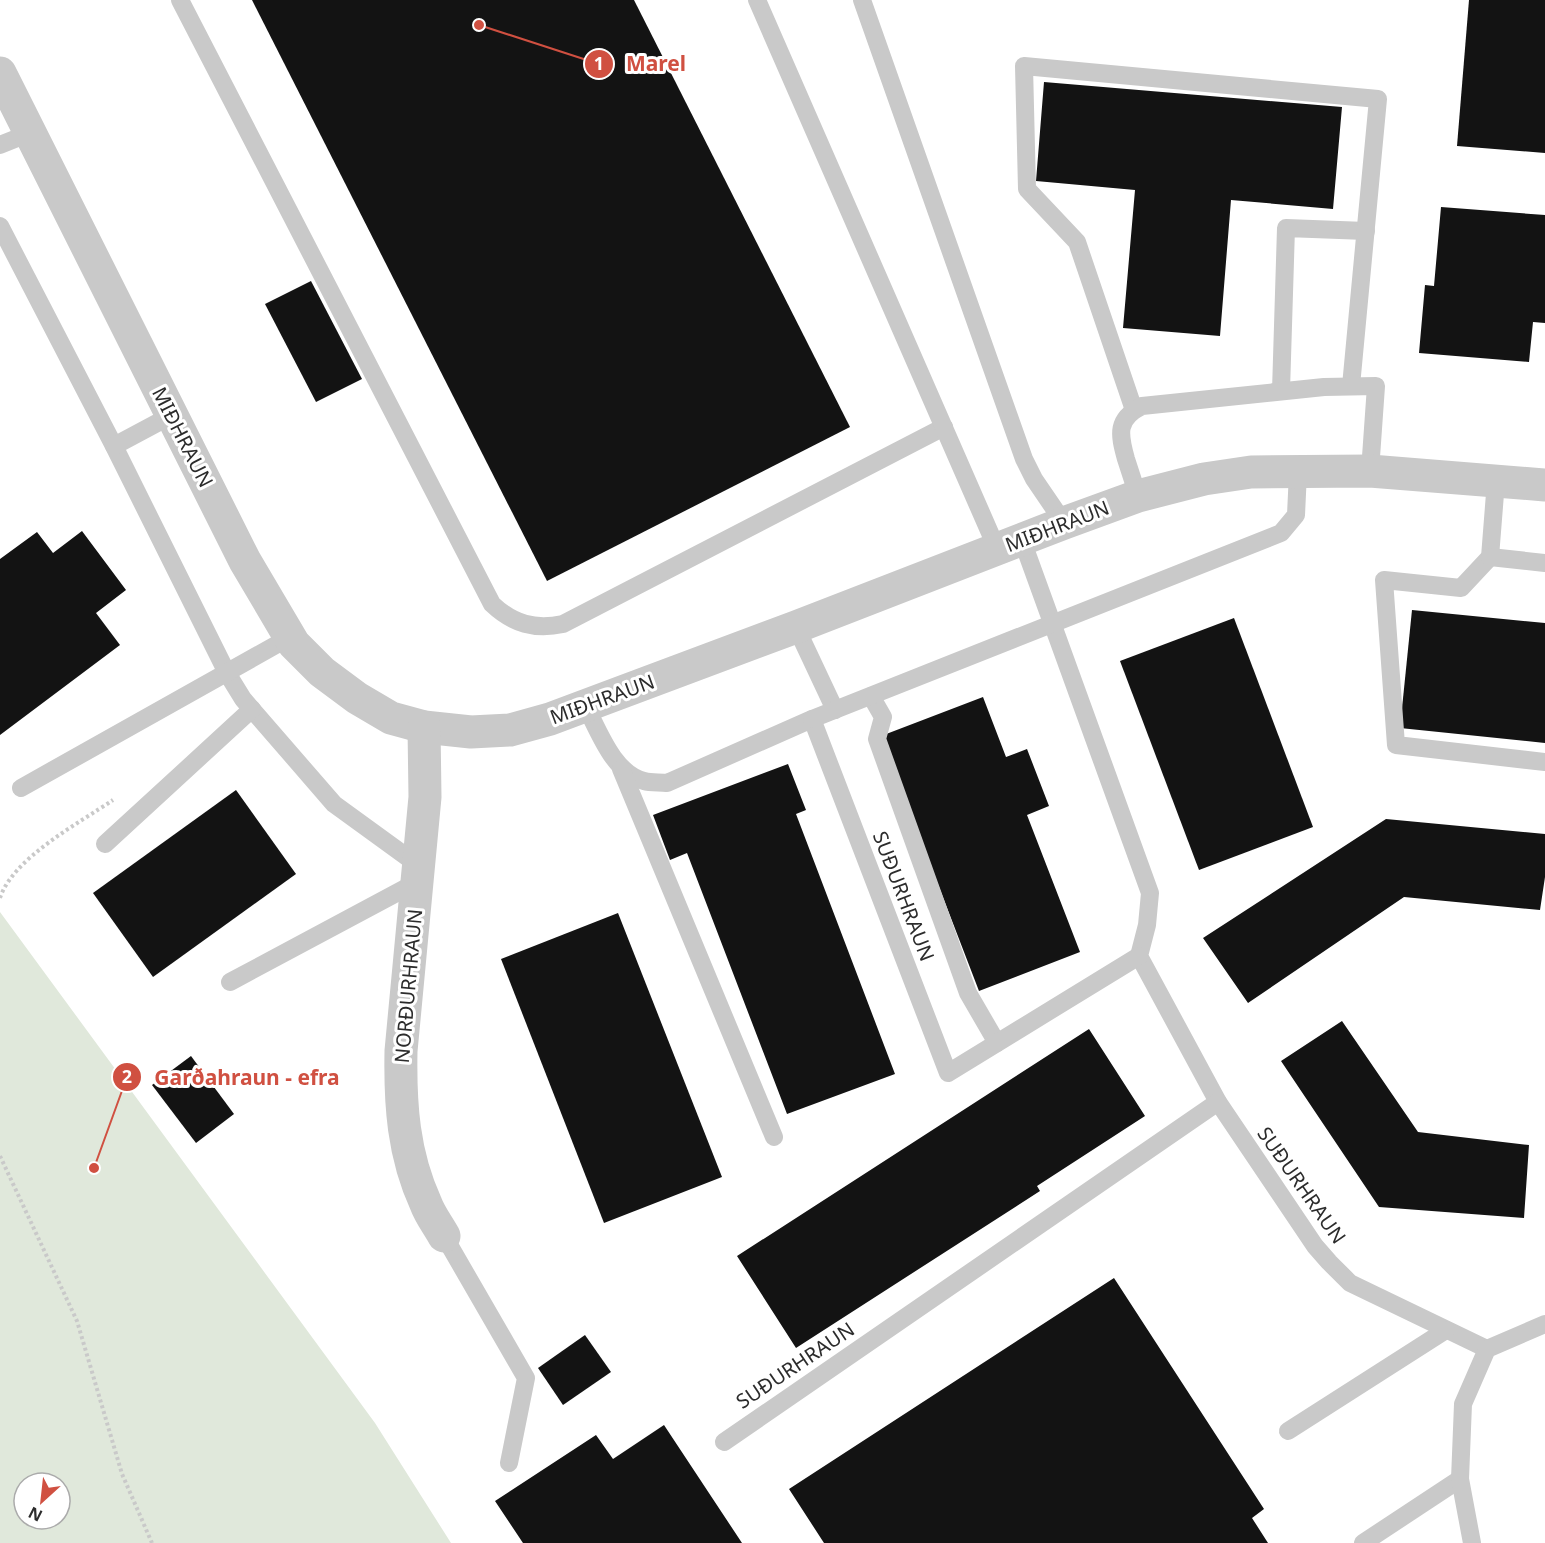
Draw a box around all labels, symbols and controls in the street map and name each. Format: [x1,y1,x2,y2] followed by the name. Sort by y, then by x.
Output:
[584,44,698,83] callout: Marel
[626,49,686,77] text: Marel
[594,51,604,75] text: 1
[146,382,220,492] street label: MIÐHRAUN
[1001,494,1113,558] street label: MIÐHRAUN
[546,668,658,730] street label: MIÐHRAUN
[867,827,941,965] street label: SUÐURHRAUN
[388,908,428,1064] street label: NORÐURHRAUN
[112,1058,352,1097] callout: Garðahraun - efra
[154,1063,340,1091] text: Garðahraun - efra
[122,1064,132,1088] text: 2
[1252,1121,1352,1249] street label: SUÐURHRAUN
[731,1315,859,1415] street label: SUÐURHRAUN
[12,1471,72,1531] north arrow
[24,1502,46,1527] text: N

